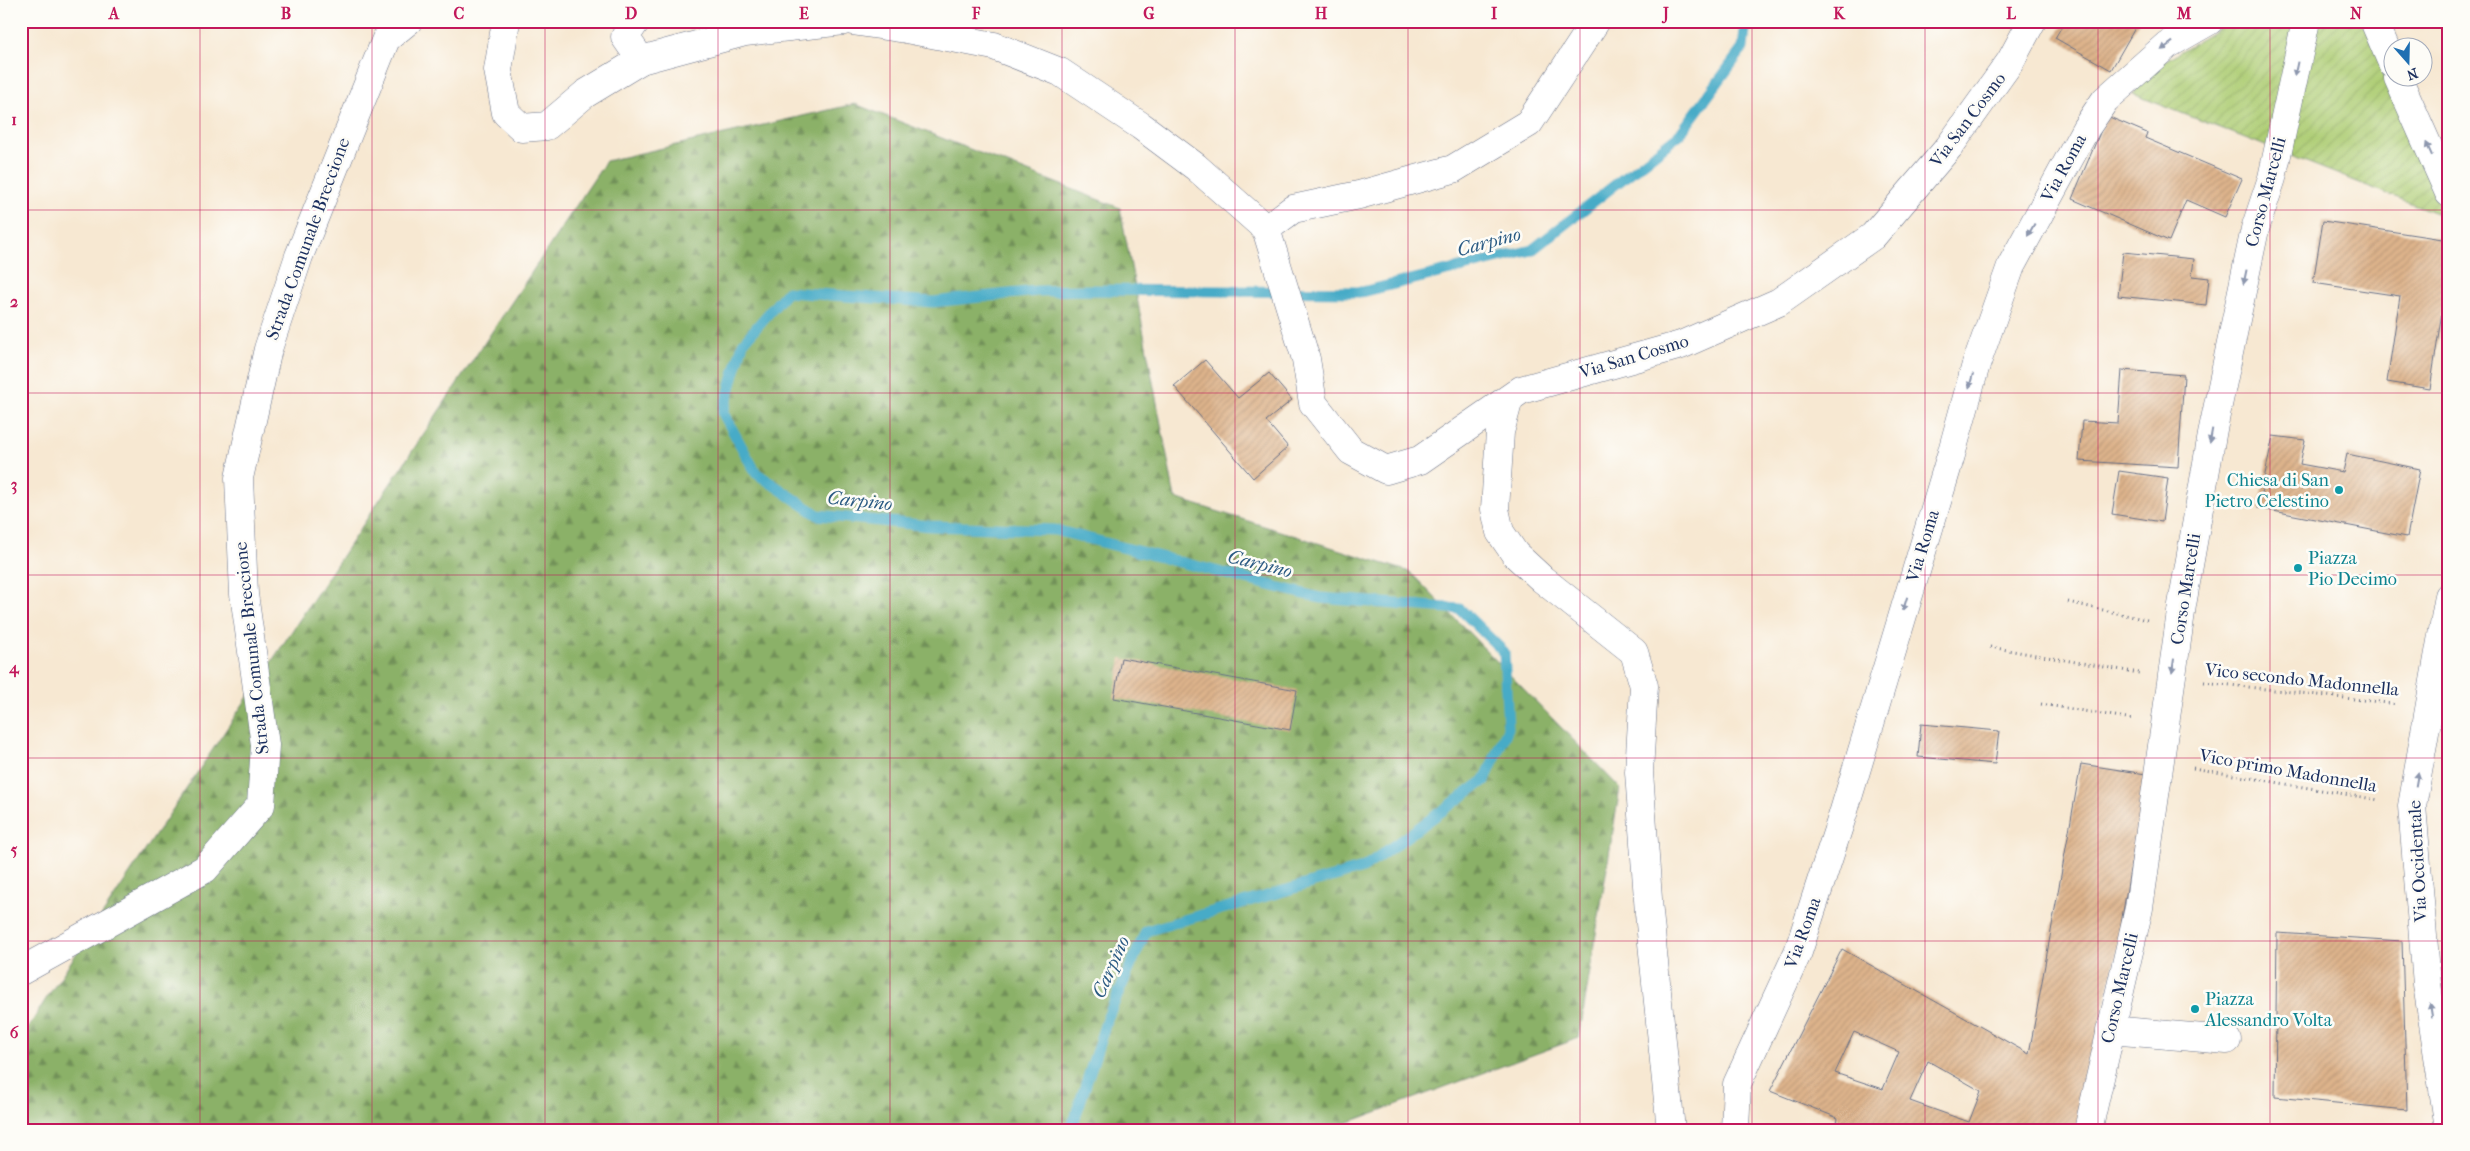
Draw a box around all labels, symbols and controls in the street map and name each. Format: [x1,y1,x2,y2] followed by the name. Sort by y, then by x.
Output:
[108,4,120,23] text: A
[281,4,291,23] text: B
[454,4,465,23] text: C
[625,4,637,23] text: D
[799,4,809,23] text: E
[971,4,981,23] text: F
[1143,4,1155,23] text: G
[1315,4,1328,23] text: H
[1491,4,1498,23] text: I
[1661,4,1669,24] text: J
[1833,4,1846,23] text: K
[2006,4,2016,23] text: L
[2176,4,2192,23] text: M
[2350,4,2363,23] text: N
[2382,38,2432,88] north arrow
[2160,41,2174,51] one-way arrow
[2292,61,2300,76] one-way arrow
[2404,64,2420,84] text: N
[1925,69,2010,172] street label: Via San Cosmo
[11,110,17,129] text: 1
[2036,130,2092,206] street label: Via Roma
[2241,134,2291,249] street label: Corso Marcelli
[262,135,354,343] street label: Strada Comunale Breccione
[2425,142,2433,156] one-way arrow
[1455,223,1523,261] water label: Carpino
[2026,224,2035,237] one-way arrow
[2241,270,2249,285] one-way arrow
[10,292,18,311] text: 2
[1576,330,1691,384] street label: Via San Cosmo
[1967,374,1975,389] one-way arrow
[2207,429,2215,445] one-way arrow
[2205,470,2330,512] place label: Chiesa di San Pietro Celestino
[11,475,17,495] text: 3
[2333,484,2345,496] marker: Chiesa di San Pietro Celestino
[826,487,894,515] water label: Carpino
[1902,507,1944,586] street label: Via Roma
[2167,531,2205,646] street label: Corso Marcelli
[230,541,274,755] street label: Strada Comunale Breccione
[1226,545,1294,583] water label: Carpino
[2308,548,2397,590] place label: Piazza Pio Decimo
[2292,562,2304,574] marker: Piazza Pio Decimo
[1901,597,1909,612] one-way arrow
[8,658,20,678] text: 4
[2169,658,2177,674] one-way arrow
[2203,659,2401,701] street label: Vico secondo Madonnella
[2197,745,2379,797] street label: Vico primo Madonnella
[2413,771,2421,787] one-way arrow
[2404,799,2432,923] street label: Via Occidentale
[11,840,18,859] text: 5
[1780,894,1826,972] street label: Via Roma
[2097,930,2143,1045] street label: Corso Marcelli
[1088,933,1134,1001] water label: Carpino
[2204,989,2333,1031] place label: Piazza Alessandro Volta
[2426,1002,2434,1018] one-way arrow
[2189,1003,2201,1015] marker: Piazza Alessandro Volta
[10,1023,19,1042] text: 6

